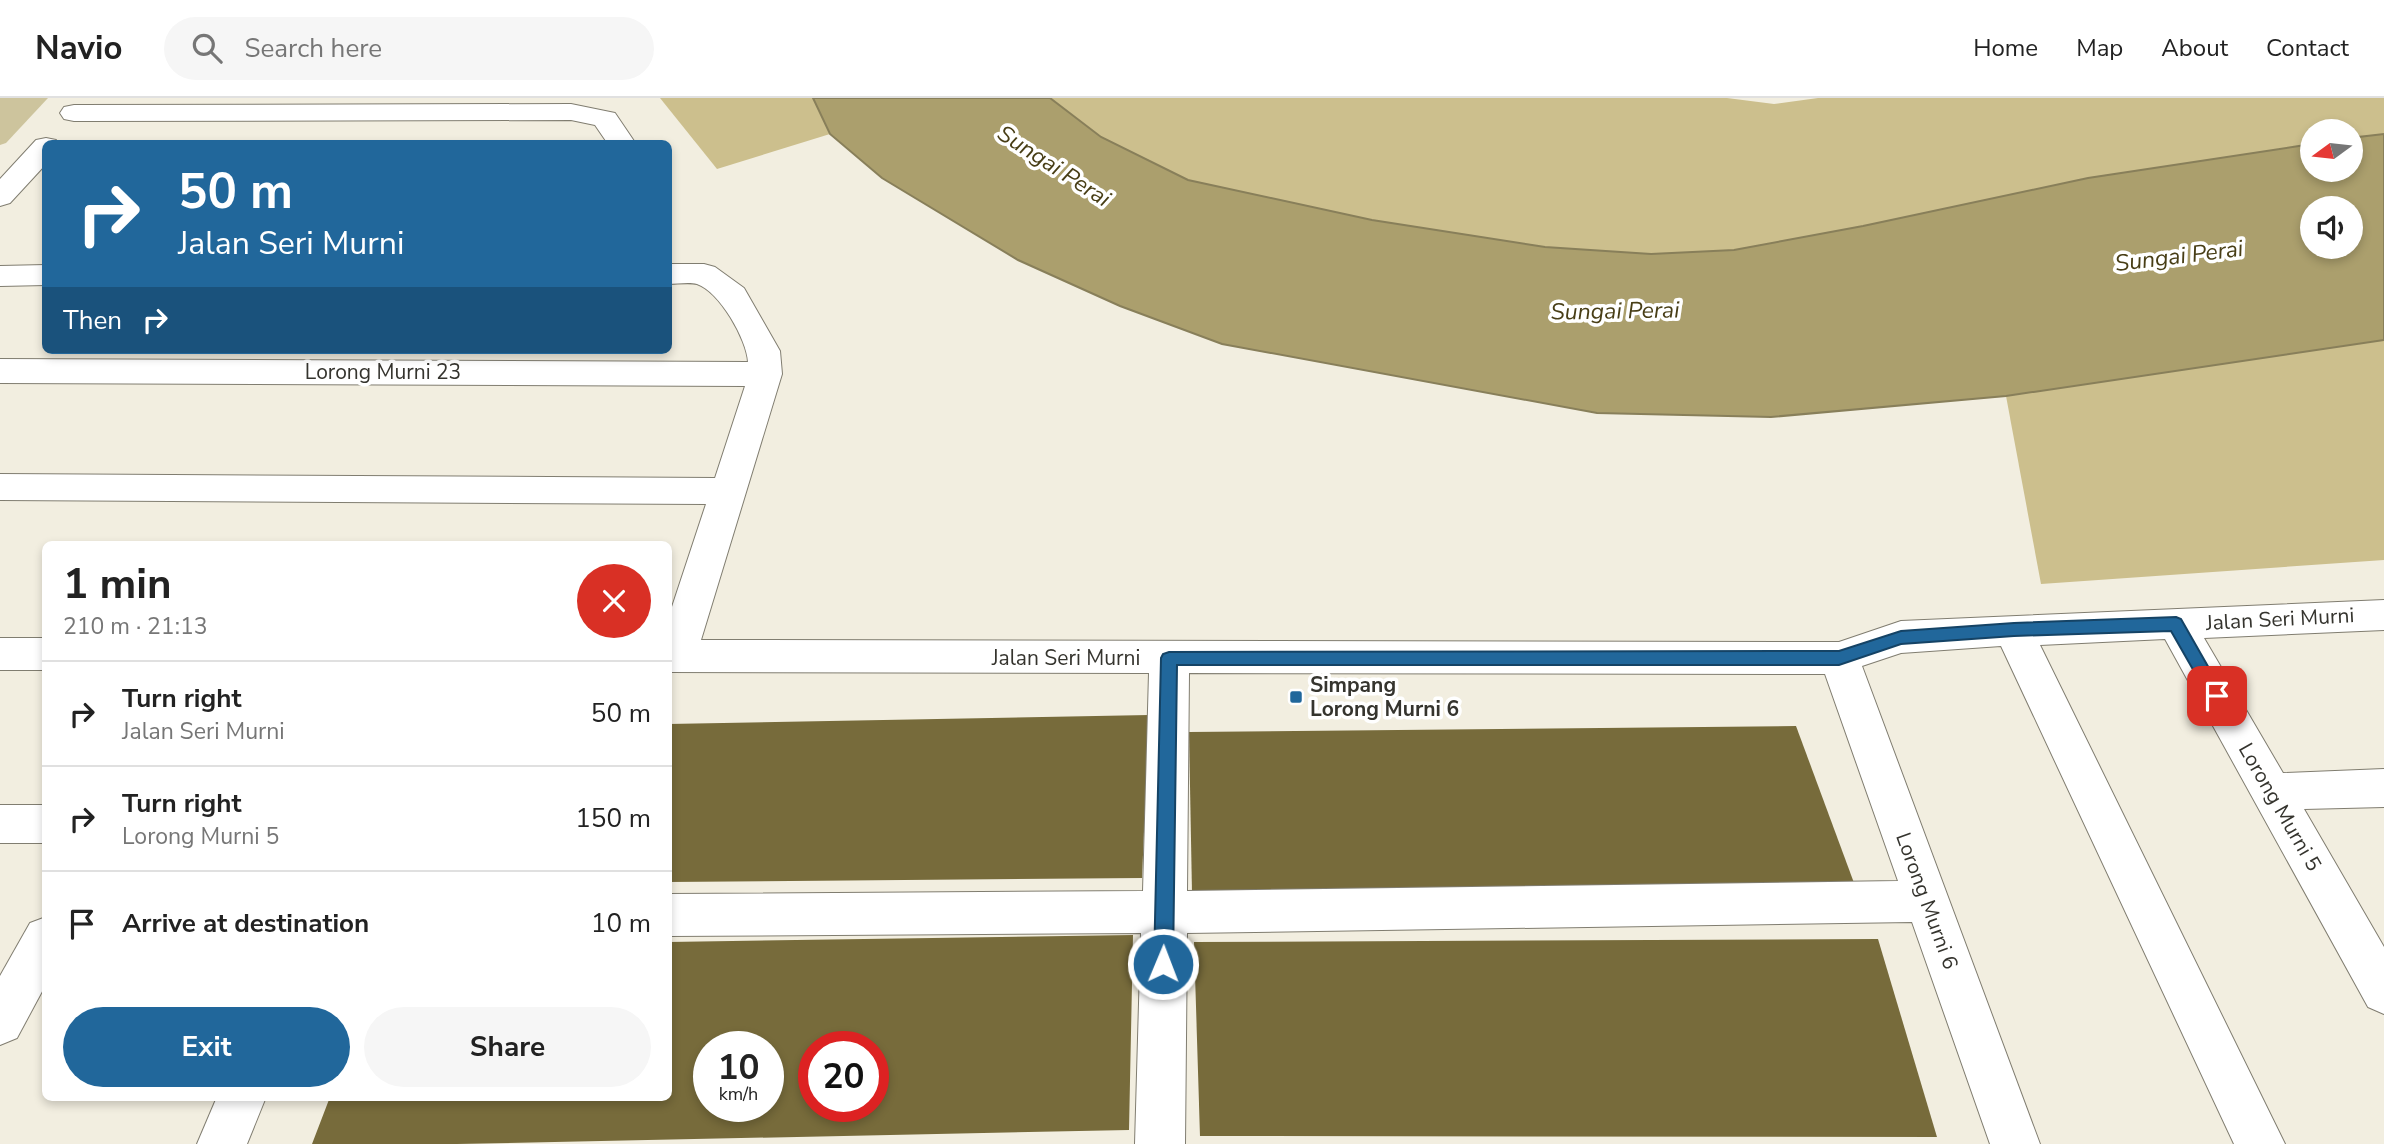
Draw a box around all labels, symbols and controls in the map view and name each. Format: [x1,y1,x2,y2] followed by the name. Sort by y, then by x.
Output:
[164,17,654,80] search box
[35,26,122,71] text: Navio
[188,29,226,67] icon: search
[244,31,382,66] text: Search here
[1973,32,2038,64] text: Home
[2076,32,2123,64] text: Map
[2161,32,2228,64] text: About
[2266,32,2349,64] text: Contact
[991,118,1117,214] water label: Sungai Perai
[2300,119,2362,182] north arrow
[2300,119,2363,259] map controls
[178,158,293,225] text: 50 m
[63,168,154,259] icon: right
[2300,196,2363,259] button: sound
[178,222,404,265] text: Jalan Seri Murni
[2113,233,2246,279] water label: Sungai Perai
[1550,294,1680,328] water label: Sungai Perai
[136,301,174,339] icon: right
[63,303,122,338] text: Then
[305,358,461,386] street label: Lorong Murni 23
[63,556,172,613] text: 1 min
[577,564,651,638] button: close
[2204,601,2355,637] street label: Jalan Seri Murni
[63,611,208,642] text: 210 m · 21:13
[991,644,1140,672] street label: Jalan Seri Murni
[2187,666,2247,726] pin
[1310,671,1459,723] place label: Simpang Lorong Murni 6
[2198,677,2236,715] icon: arrive
[122,681,241,716] text: Turn right
[1288,689,1304,705] marker: Simpang Lorong Murni 6
[63,695,101,733] icon: right
[591,696,651,731] text: 50 m
[122,716,285,747] text: Jalan Seri Murni
[2232,738,2328,876] street label: Lorong Murni 5
[122,786,241,821] text: Turn right
[63,800,101,838] icon: right
[575,801,651,836] text: 150 m
[122,821,279,852] text: Lorong Murni 5
[1889,829,1965,973] street label: Lorong Murni 6
[63,905,101,943] icon: arrive
[122,906,369,941] text: Arrive at destination
[591,906,651,941] text: 10 m
[1126,927,1200,1001] position arrow
[63,1007,350,1087] button: Exit
[364,1007,651,1087] button: Share
[798,1031,889,1122] speed limit sign: 20
[717,1044,760,1091] text: 10
[719,1082,758,1106] text: km/h

